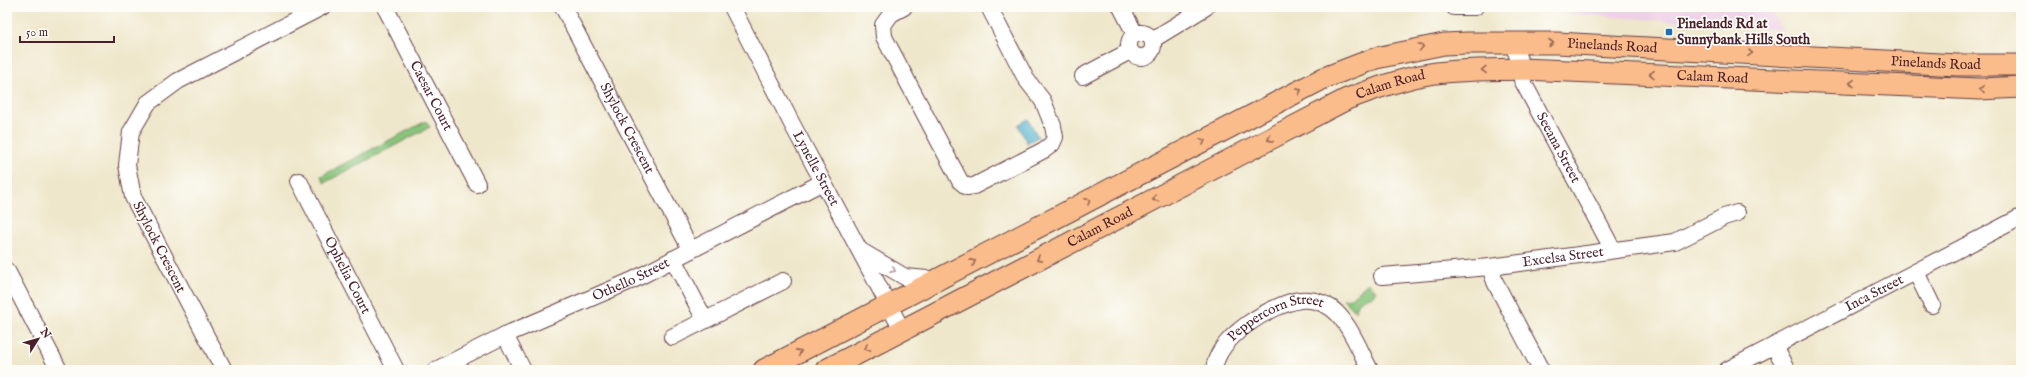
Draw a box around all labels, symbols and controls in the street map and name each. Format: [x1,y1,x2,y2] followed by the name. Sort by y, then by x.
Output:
[1677,15,1811,49] place label: Pinelands Rd at Sunnybank Hills South
[20,18,114,44] scale bar
[26,25,48,40] text: 50 m
[1664,27,1674,37] marker: Pinelands Rd at Sunnybank Hills South
[1567,35,1658,58] street label: Pinelands Road
[1548,39,1554,47] one-way arrow
[1418,44,1424,52] one-way arrow
[1747,49,1753,58] one-way arrow
[1890,52,1981,74] street label: Pinelands Road
[406,58,457,134] street label: Caesar Court
[1353,66,1427,104] street label: Calam Road
[1481,66,1487,74] one-way arrow
[1676,67,1749,88] street label: Calam Road
[1649,70,1655,79] one-way arrow
[1849,79,1855,88] one-way arrow
[596,80,658,177] street label: Shylock Crescent
[1979,85,1985,93] one-way arrow
[1295,88,1302,96] one-way arrow
[1532,109,1585,186] street label: Seeana Street
[788,128,843,209] street label: Lynelle Street
[1267,134,1274,142] one-way arrow
[1199,138,1206,146] one-way arrow
[1152,194,1159,202] one-way arrow
[128,198,190,296] street label: Shylock Crescent
[1084,198,1091,206] one-way arrow
[1064,203,1136,252] street label: Calam Road
[320,234,375,317] street label: Ophelia Court
[1521,243,1605,272] street label: Excelsa Street
[590,254,673,305] street label: Othello Street
[1036,254,1044,261] one-way arrow
[969,259,976,266] one-way arrow
[889,266,896,273] one-way arrow
[1842,271,1907,316] street label: Inca Street
[1224,291,1327,346] street label: Peppercorn Street
[18,319,58,359] north arrow
[36,325,54,342] text: N
[864,343,872,351] one-way arrow
[795,350,802,357] one-way arrow

